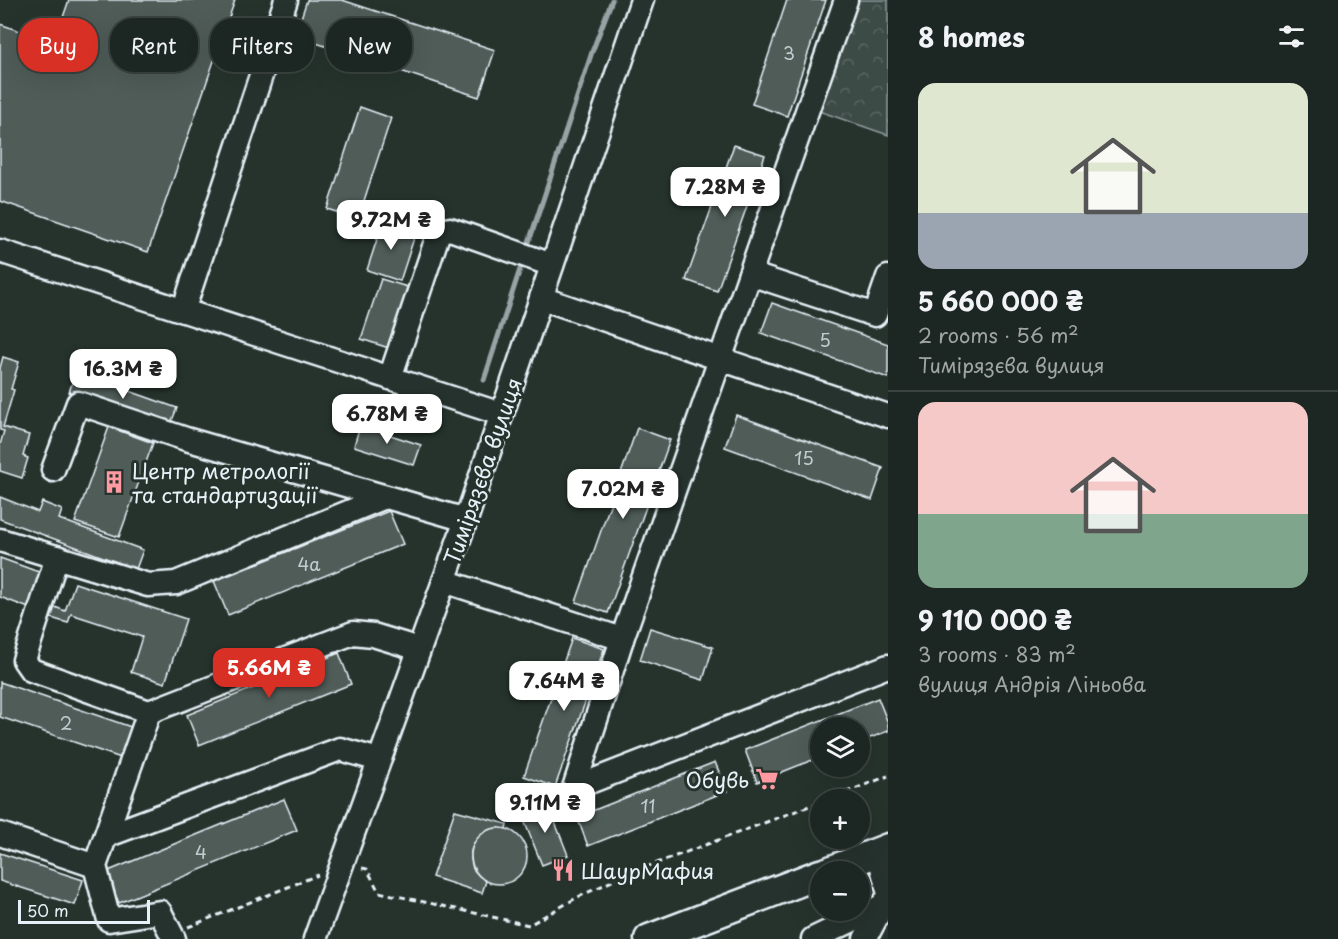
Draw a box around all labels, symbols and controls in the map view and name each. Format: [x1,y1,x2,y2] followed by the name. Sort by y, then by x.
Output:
[918,17,1025,56] text: 8 homes
[18,18,98,72] chip: Buy
[110,18,198,72] chip: Rent
[210,18,314,72] chip: Filters
[326,18,412,72] chip: New
[1275,20,1308,53] icon: filters
[783,39,795,66] house number: 3
[1059,122,1167,230] icon: home
[670,167,780,218] pin: 7.28M ₴
[685,171,765,201] text: 7.28M ₴
[336,200,446,251] pin: 9.72M ₴
[351,204,431,234] text: 9.72M ₴
[918,281,1083,320] text: 5 660 000 ₴
[918,320,1079,350] text: 2 rooms · 56 m²
[819,326,831,353] house number: 5
[68,349,178,400] pin: 16.3M ₴
[918,350,1105,380] text: Тимірязєва вулиця
[84,353,162,383] text: 16.3M ₴
[435,373,529,569] street label: Тимірязєва вулиця
[332,394,442,445] pin: 6.78M ₴
[346,398,428,428] text: 6.78M ₴
[1059,441,1167,549] icon: home
[794,444,814,471] house number: 15
[132,454,318,510] place label: Центр метрології та стандартизації
[101,469,127,495] building icon: Центр метрології та стандартизації
[568,469,678,520] pin: 7.02M ₴
[581,473,665,503] text: 7.02M ₴
[297,550,321,577] house number: 4а
[918,600,1072,639] text: 9 110 000 ₴
[918,639,1076,669] text: 3 rooms · 83 m²
[214,648,324,699] pin: 5.66M ₴
[227,652,311,682] text: 5.66M ₴
[509,661,619,712] pin: 7.64M ₴
[523,665,605,695] text: 7.64M ₴
[918,669,1146,699] text: вулиця Андрія Ліньова
[60,709,72,736] house number: 2
[810,717,870,921] map controls
[810,717,870,777] button: layers
[685,763,749,795] place label: Обувь
[754,766,780,792] supermarket icon: Обувь
[490,783,600,834] pin: 9.11M ₴
[509,787,581,817] text: 9.11M ₴
[810,789,870,849] button: +
[640,792,656,819] house number: 11
[195,838,207,865] house number: 4
[581,854,714,886] place label: ШаурМафия
[550,857,576,883] restaurant icon: ШаурМафия
[810,861,870,921] button: −
[18,897,150,924] scale bar
[27,898,68,922] text: 50 m

